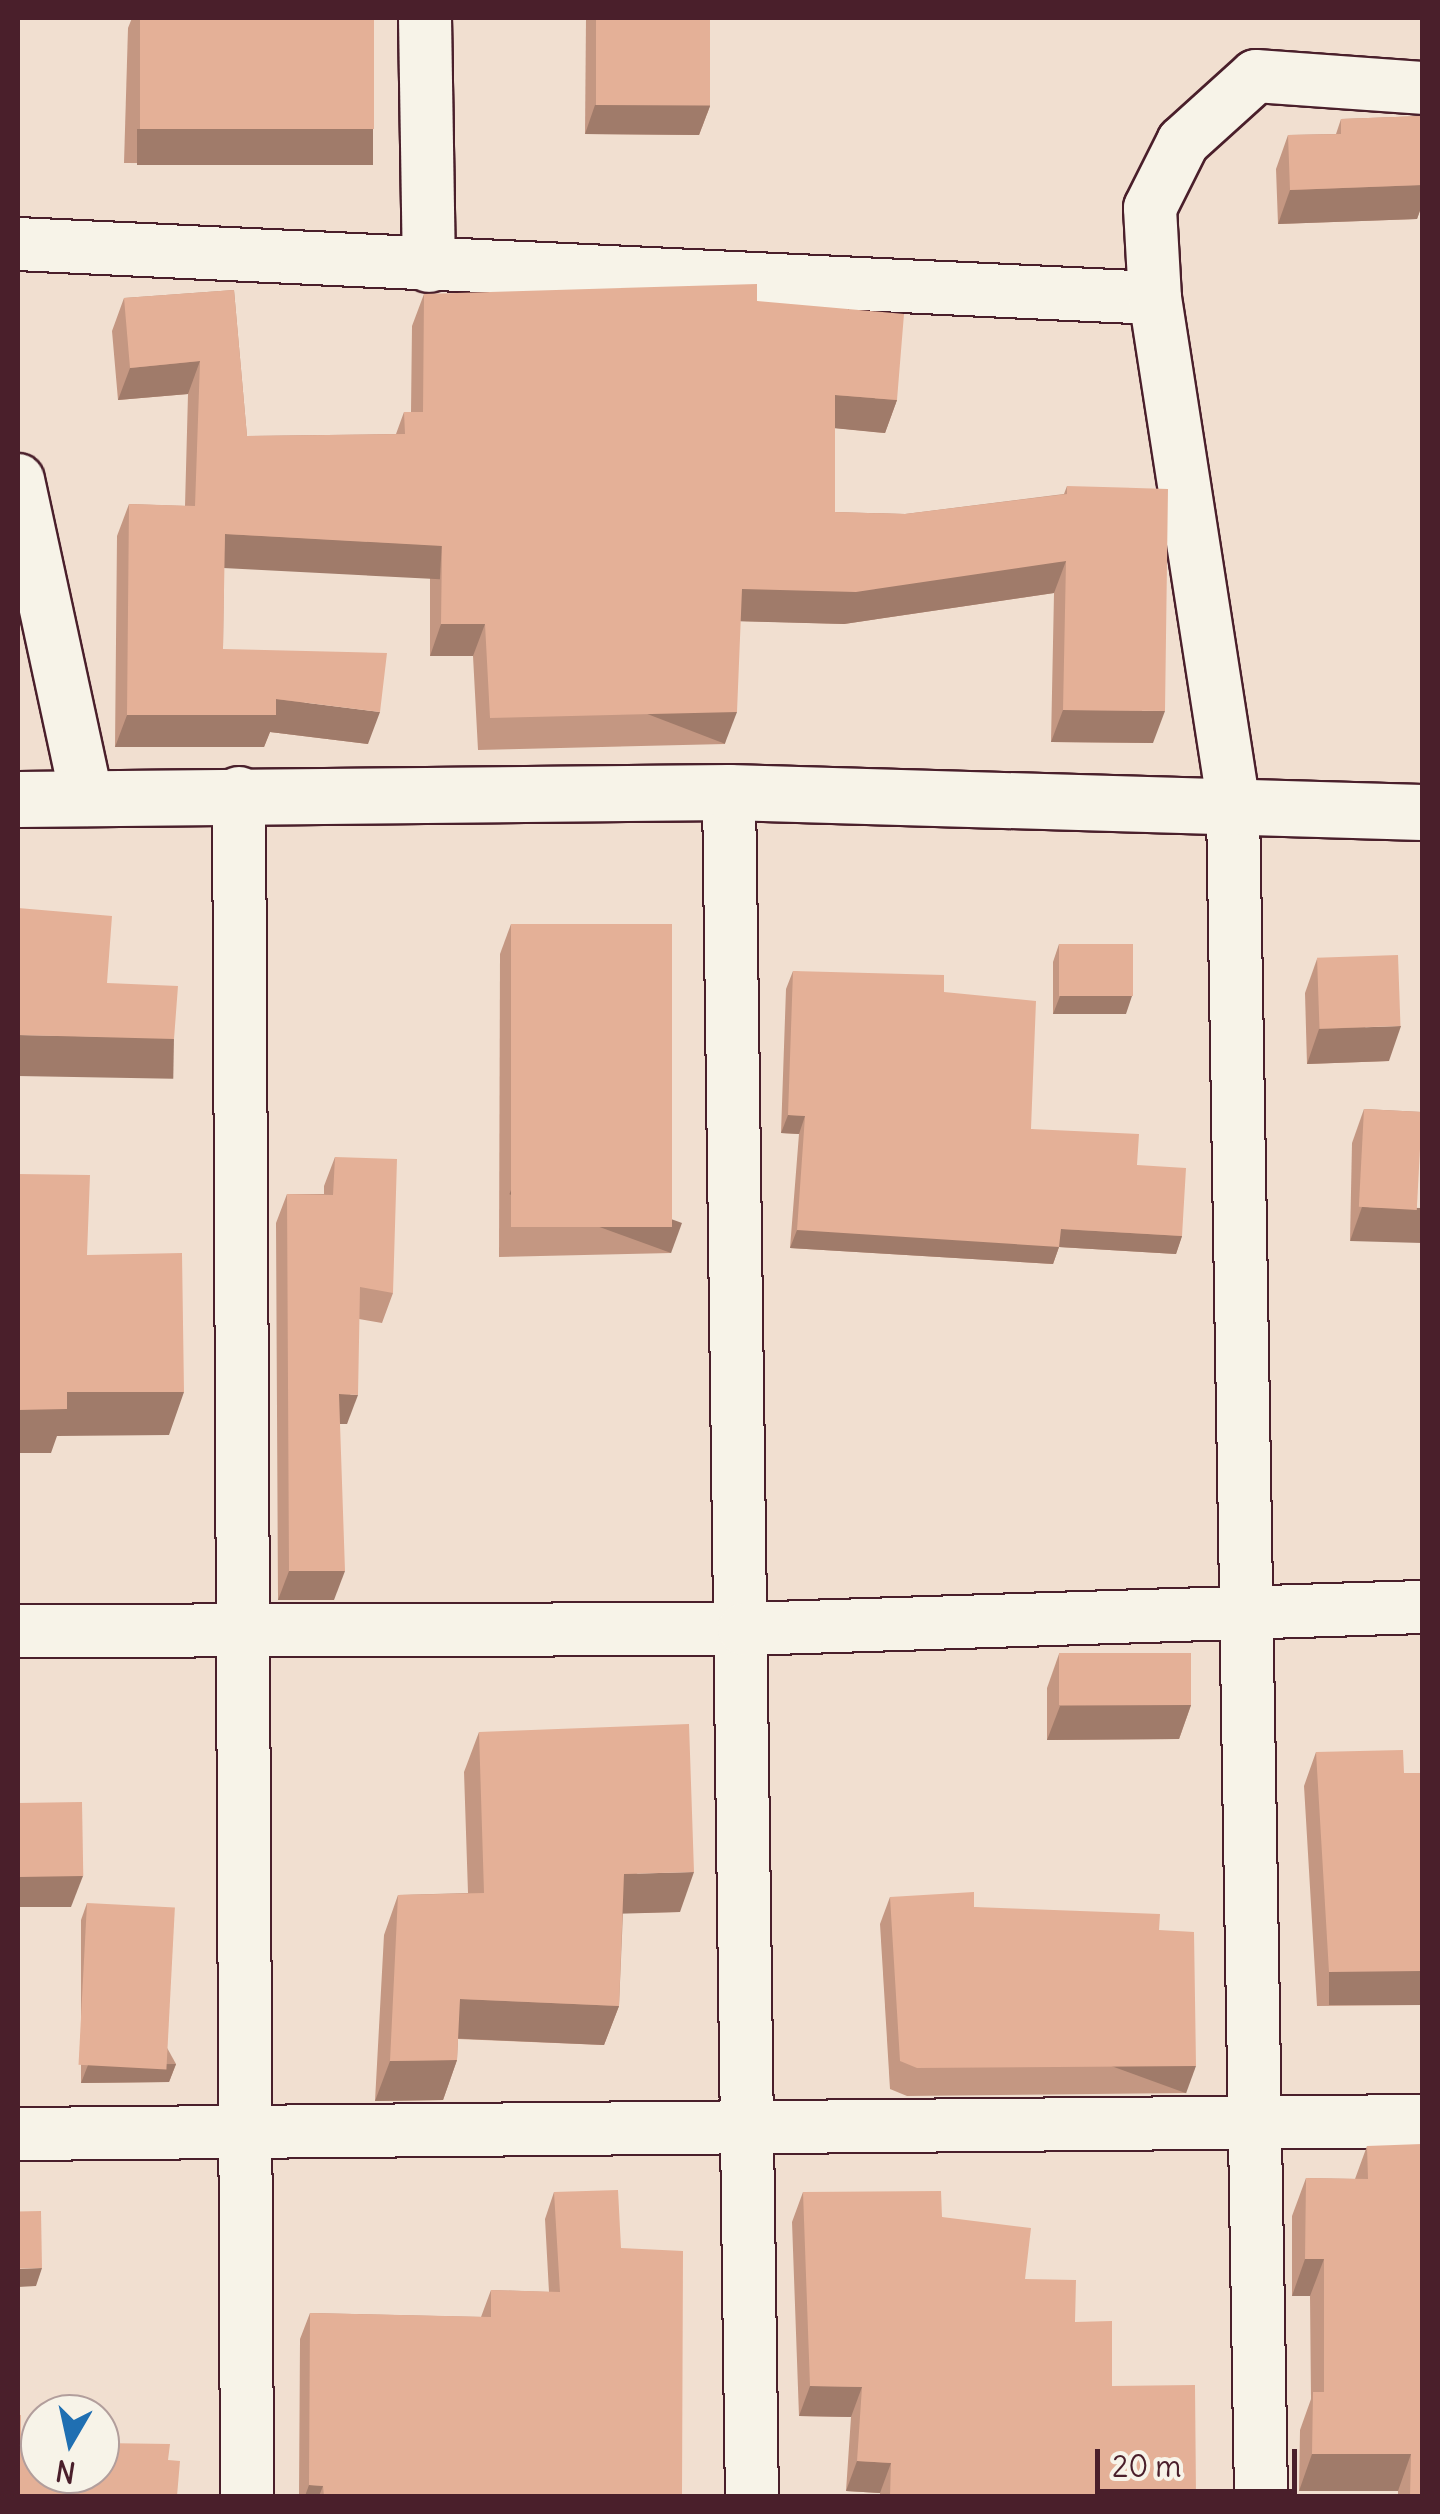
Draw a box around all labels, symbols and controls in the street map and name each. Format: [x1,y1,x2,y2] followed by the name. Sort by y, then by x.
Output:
[20,2394,120,2494] north arrow
[1100,2429,1302,2491] scale bar
[1112,2447,1182,2485] text: 20 m
[53,2452,78,2491] text: N

